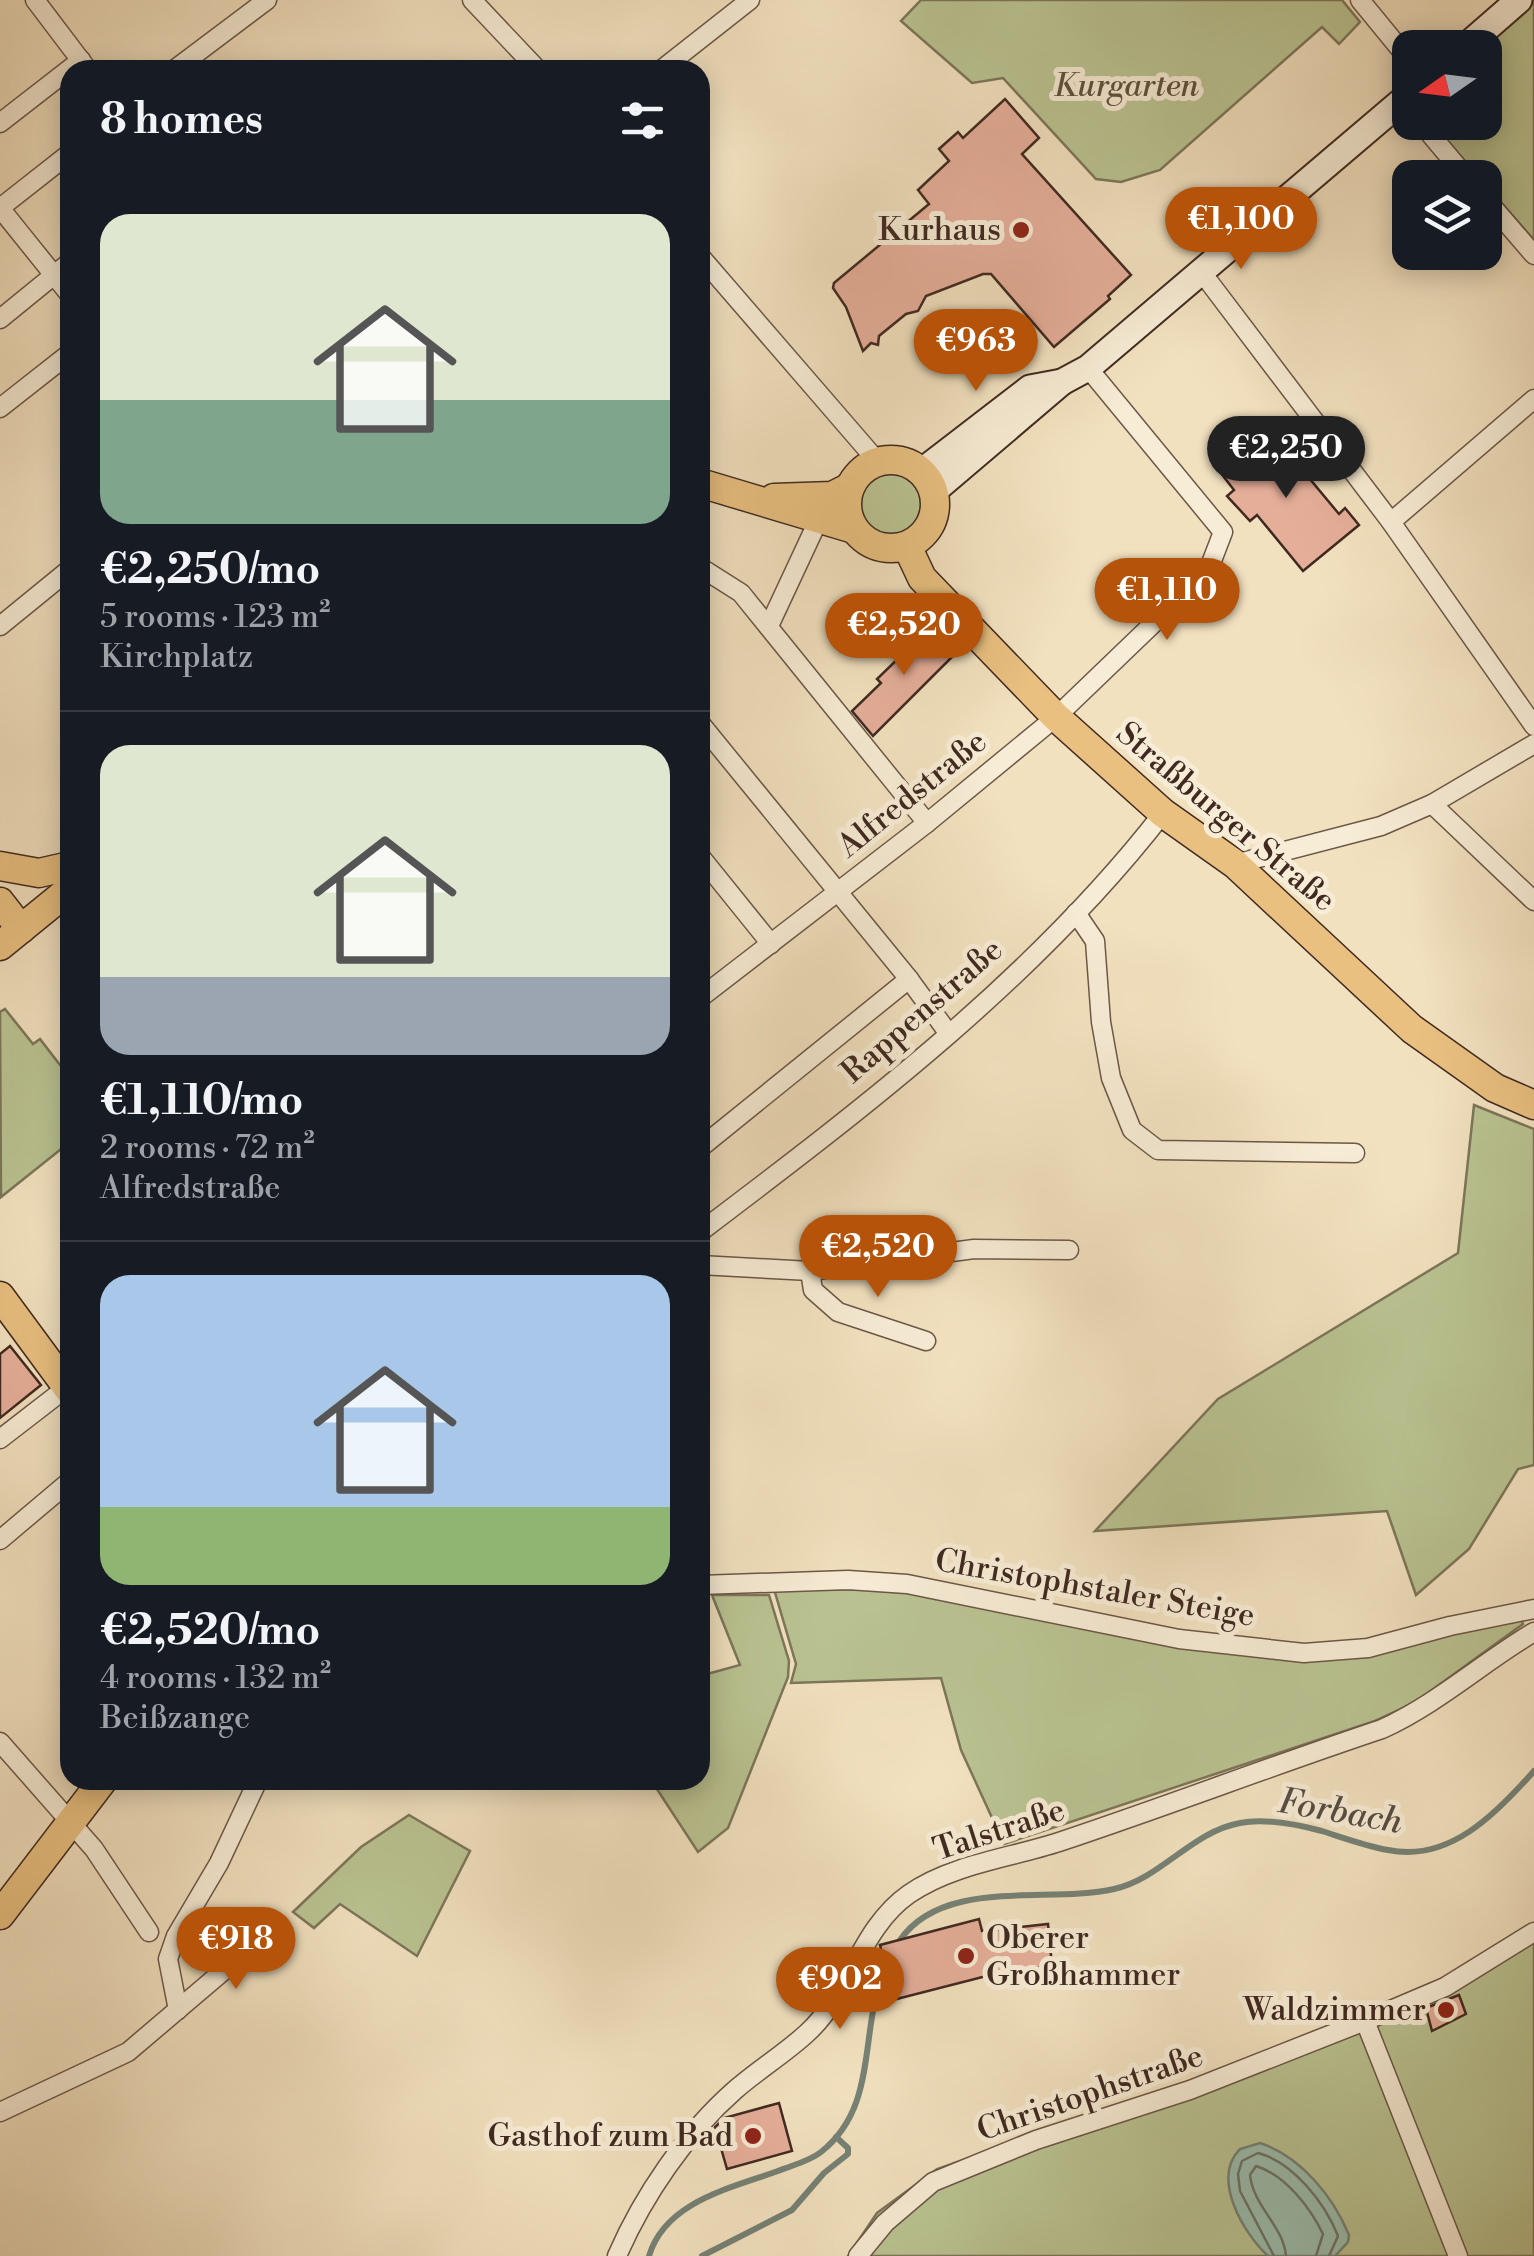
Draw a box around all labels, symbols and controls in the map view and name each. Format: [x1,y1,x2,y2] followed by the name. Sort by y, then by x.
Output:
[1392,30,1502,140] north arrow
[1392,30,1502,270] map controls
[1053,66,1200,106] park label: Kurgarten
[615,93,670,148] icon: filters
[100,94,263,147] text: 8 homes
[1392,160,1502,270] button: layers
[1160,187,1322,272] pin: €1,100
[1187,199,1295,239] text: €1,100
[878,210,1001,250] place label: Kurhaus
[1010,219,1032,241] marker: Kurhaus
[295,279,475,459] icon: home
[917,309,1035,394] pin: €963
[936,321,1016,361] text: €963
[1205,416,1367,501] pin: €2,250
[1229,428,1343,468] text: €2,250
[100,544,320,597] text: €2,250/mo
[1086,558,1248,643] pin: €1,110
[1117,570,1217,610] text: €1,110
[823,593,985,678] pin: €2,520
[100,597,330,637] text: 5 rooms · 123 m²
[847,605,961,645] text: €2,520
[100,637,253,677] text: Kirchplatz
[1108,714,1344,920] street label: Straßburger Straße
[828,722,995,867] street label: Alfredstraße
[295,810,475,990] icon: home
[833,930,1011,1092] street label: Rappenstraße
[100,1075,303,1128] text: €1,110/mo
[100,1128,315,1168] text: 2 rooms · 72 m²
[100,1168,281,1208] text: Alfredstraße
[797,1215,959,1300] pin: €2,520
[821,1227,935,1267] text: €2,520
[295,1340,475,1520] icon: home
[932,1540,1258,1636] street label: Christophstaler Steige
[100,1605,320,1658] text: €2,520/mo
[100,1658,331,1698] text: 4 rooms · 132 m²
[100,1698,250,1738] text: Beißzange
[1275,1780,1406,1844] water label: Forbach
[928,1790,1070,1870] street label: Talstraße
[177,1907,295,1992] pin: €918
[986,1918,1180,1995] place label: Oberer Großhammer
[198,1919,274,1959] text: €918
[955,1945,977,1967] marker: Oberer Großhammer
[781,1947,899,2032] pin: €902
[798,1959,882,1999] text: €902
[1242,1990,1426,2030] place label: Waldzimmer
[1435,1999,1457,2021] marker: Waldzimmer
[972,2036,1208,2150] street label: Christophstraße
[487,2116,733,2156] place label: Gasthof zum Bad
[742,2125,764,2147] marker: Gasthof zum Bad

